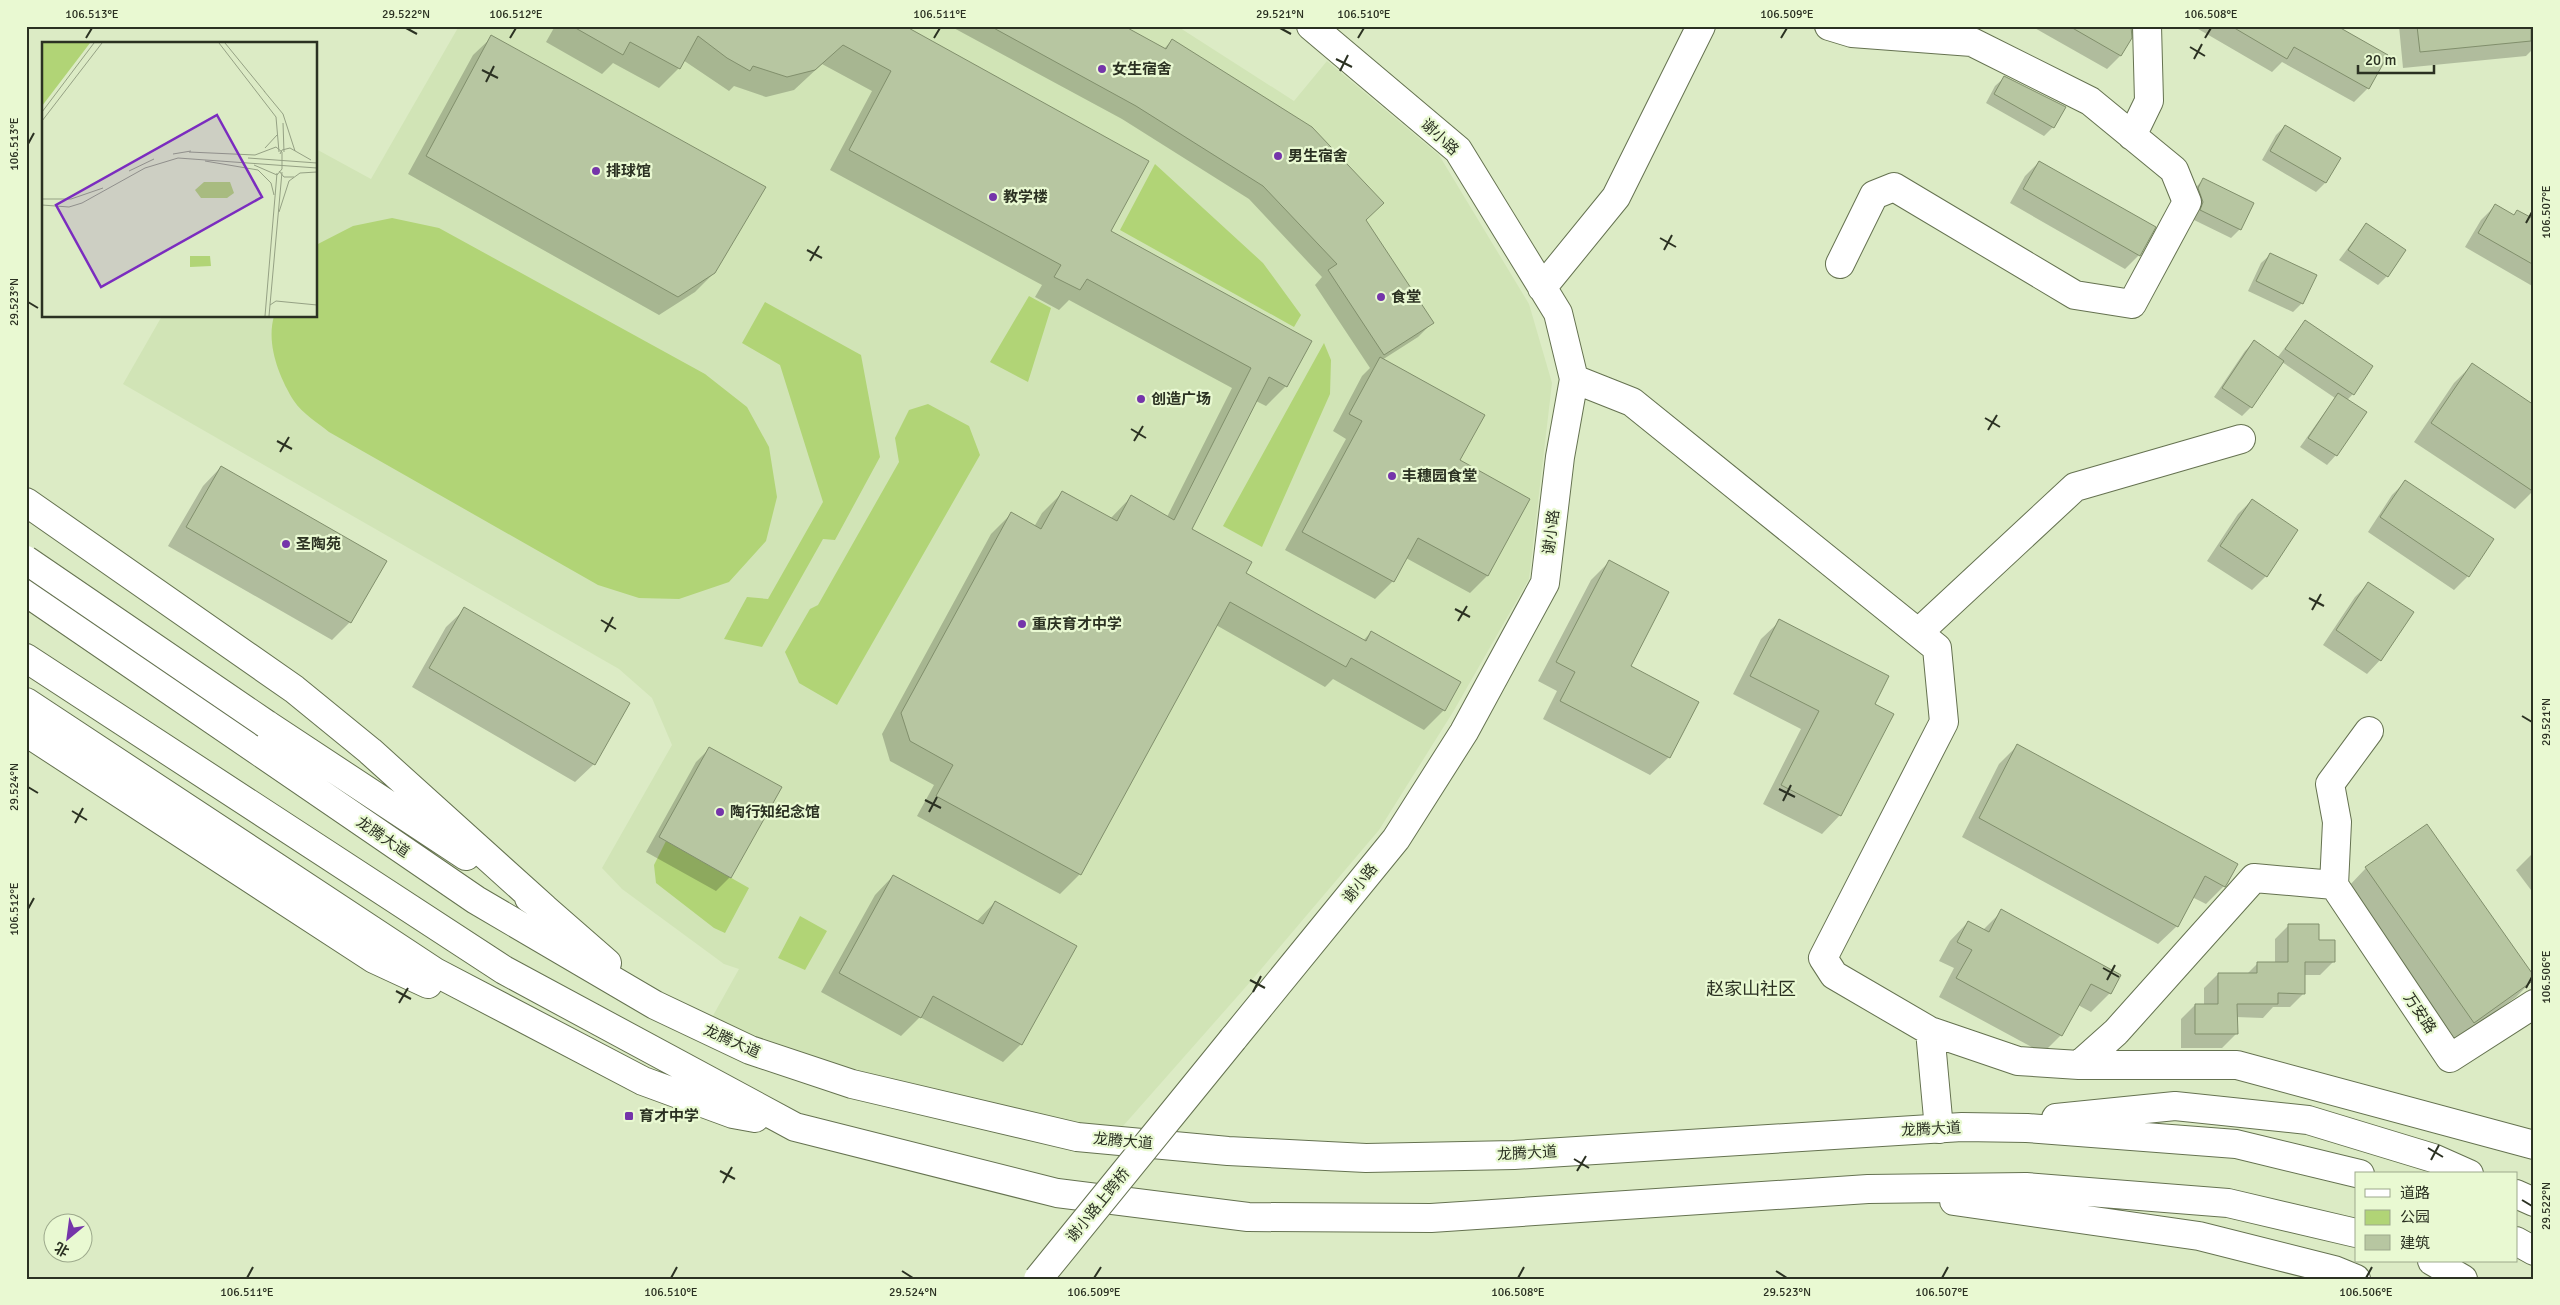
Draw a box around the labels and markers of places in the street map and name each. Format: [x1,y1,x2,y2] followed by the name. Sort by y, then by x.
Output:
[1112,60,1172,78] place label: 女生宿舍
[1096,63,1108,75] marker: 女生宿舍
[1288,147,1348,165] place label: 男生宿舍
[1272,150,1284,162] marker: 男生宿舍
[606,162,651,180] place label: 排球馆
[590,165,602,177] marker: 排球馆
[1003,188,1048,206] place label: 教学楼
[987,191,999,203] marker: 教学楼
[1391,288,1421,306] place label: 食堂
[1375,291,1387,303] marker: 食堂
[1151,390,1211,408] place label: 创造广场
[1135,393,1147,405] marker: 创造广场
[1402,467,1477,485] place label: 丰穗园食堂
[1386,470,1398,482] marker: 丰穗园食堂
[296,535,341,553] place label: 圣陶苑
[280,538,292,550] marker: 圣陶苑
[1032,615,1122,633] place label: 重庆育才中学
[1016,618,1028,630] marker: 重庆育才中学
[730,803,820,821] place label: 陶行知纪念馆
[714,806,726,818] marker: 陶行知纪念馆
[639,1107,699,1125] place label: 育才中学
[623,1110,635,1122] marker: 育才中学

